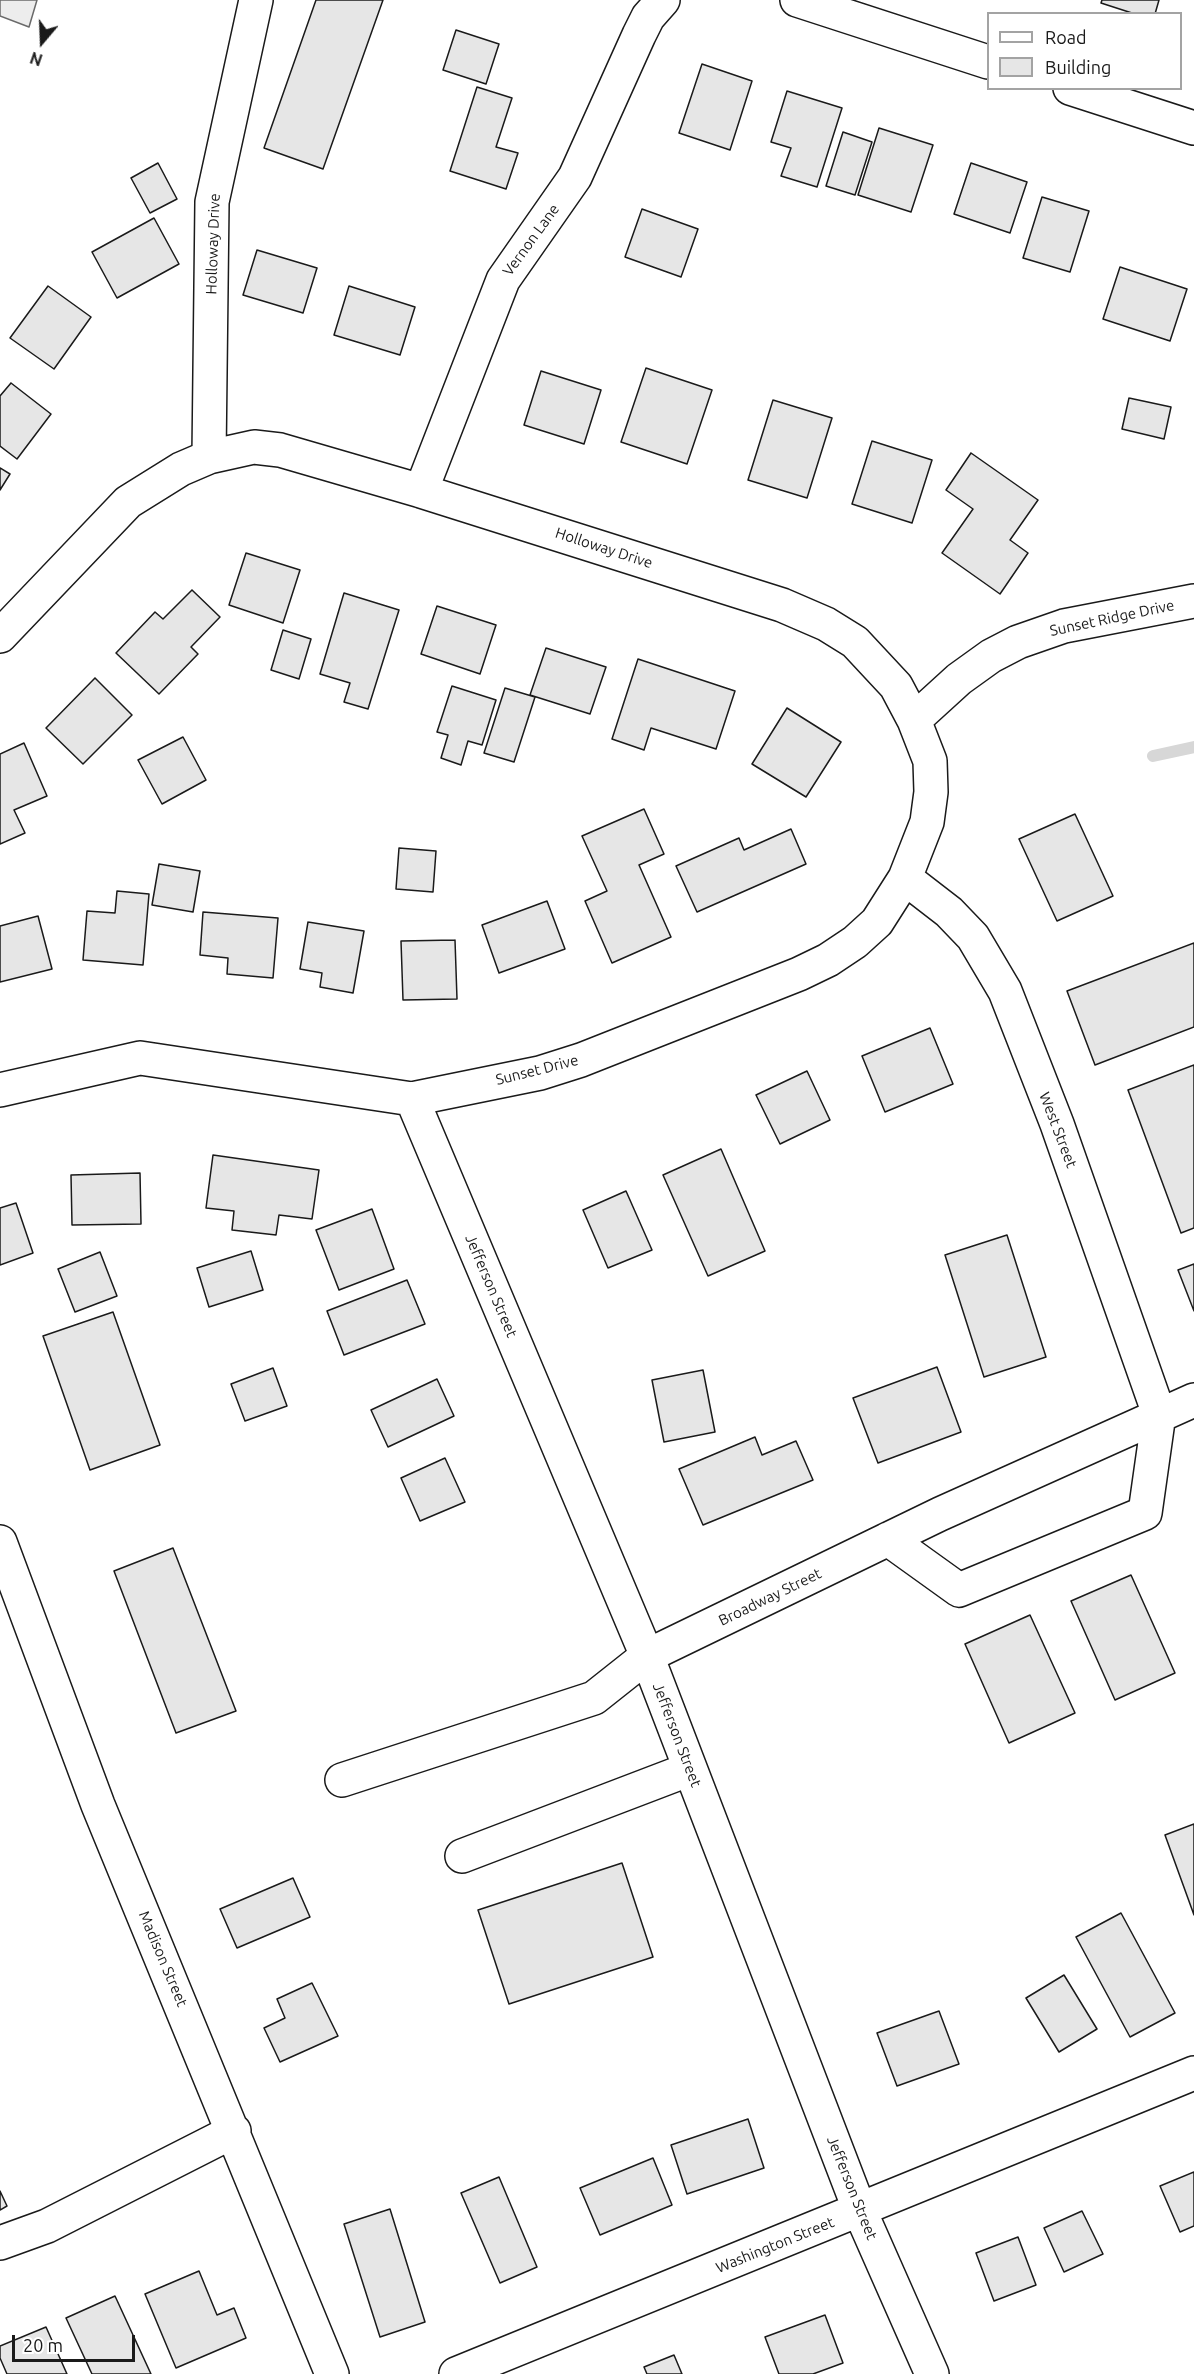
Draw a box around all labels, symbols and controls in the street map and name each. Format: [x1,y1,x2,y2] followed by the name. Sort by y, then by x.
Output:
[12,12,72,72] north arrow
[987,12,1182,90] legend
[1045,27,1087,47] text: Road
[28,49,45,69] text: N
[1045,57,1111,77] text: Building
[202,193,224,295] street label: Holloway Drive
[499,201,563,279] street label: Vernon Lane
[553,524,655,572] street label: Holloway Drive
[1048,596,1176,640] street label: Sunset Ridge Drive
[494,1051,580,1089] street label: Sunset Drive
[1035,1090,1081,1170] street label: West Street
[461,1232,521,1340] street label: Jefferson Street
[716,1564,824,1630] street label: Broadway Street
[649,1680,705,1790] street label: Jefferson Street
[135,1908,191,2010] street label: Madison Street
[823,2134,881,2242] street label: Jefferson Street
[713,2213,837,2277] street label: Washington Street
[15,2323,138,2361] scale bar
[23,2335,63,2355] text: 20 m

